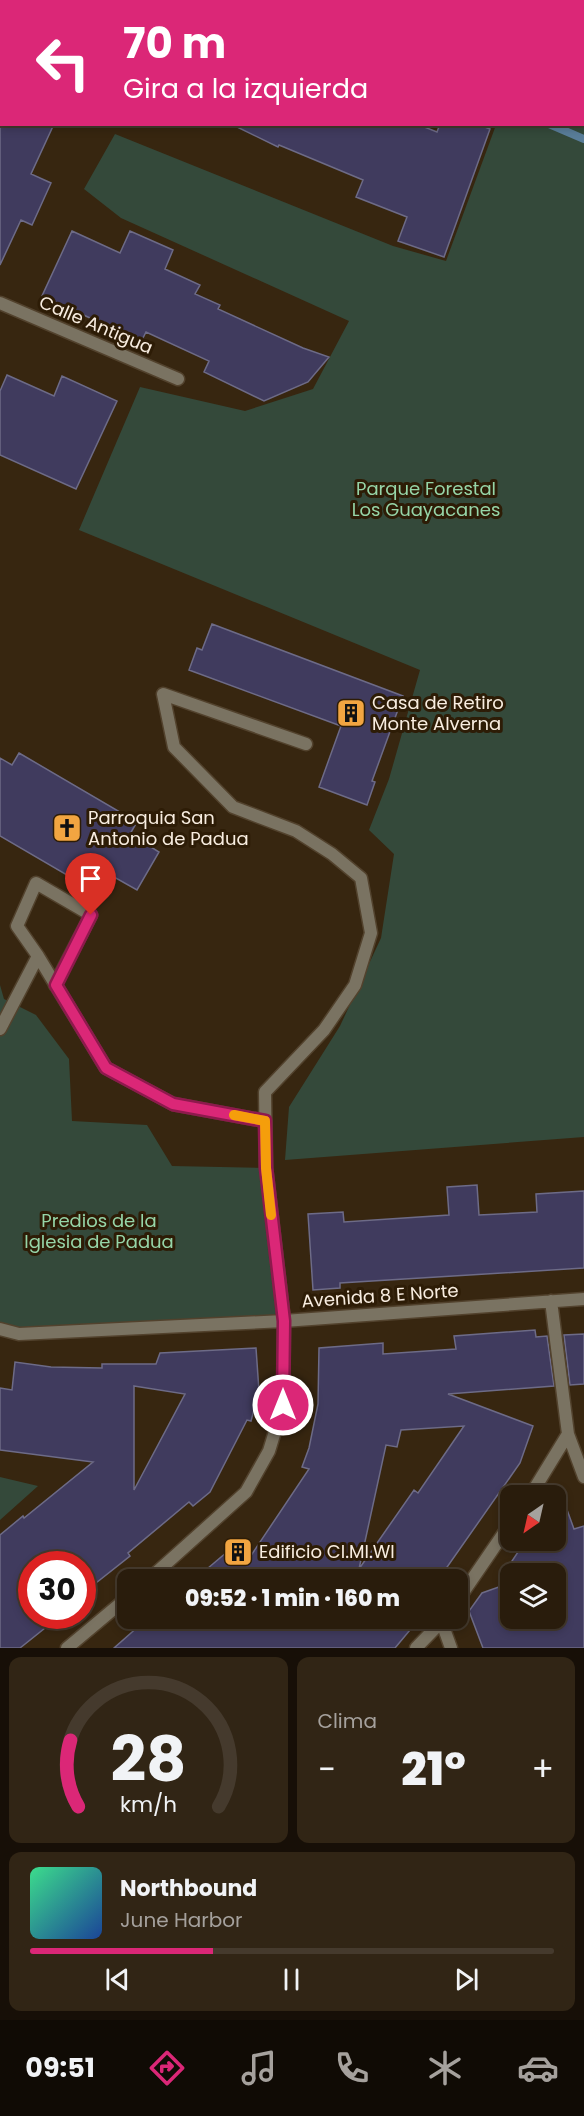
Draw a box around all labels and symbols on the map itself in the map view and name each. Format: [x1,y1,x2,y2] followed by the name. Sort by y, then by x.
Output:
[35,289,157,360] street label: Calle Antigua
[352,476,500,522] park label: Parque Forestal Los Guayacanes
[372,690,504,736] place label: Casa de Retiro Monte Alverna
[335,697,367,729] building icon: Casa de Retiro Monte Alverna
[88,805,249,851] place label: Parroquia San Antonio de Padua
[51,812,83,844] church icon: Parroquia San Antonio de Padua
[65,853,116,915] pin
[24,1208,174,1254] park label: Predios de la Iglesia de Padua
[301,1278,459,1313] street label: Avenida 8 E Norte
[251,1373,315,1437] position arrow
[500,1485,566,1551] north arrow
[222,1536,254,1568] building icon: Edificio CI.MI.WI
[259,1539,395,1564] place label: Edificio CI.MI.WI
[18,1551,96,1629] speed limit sign: 30

